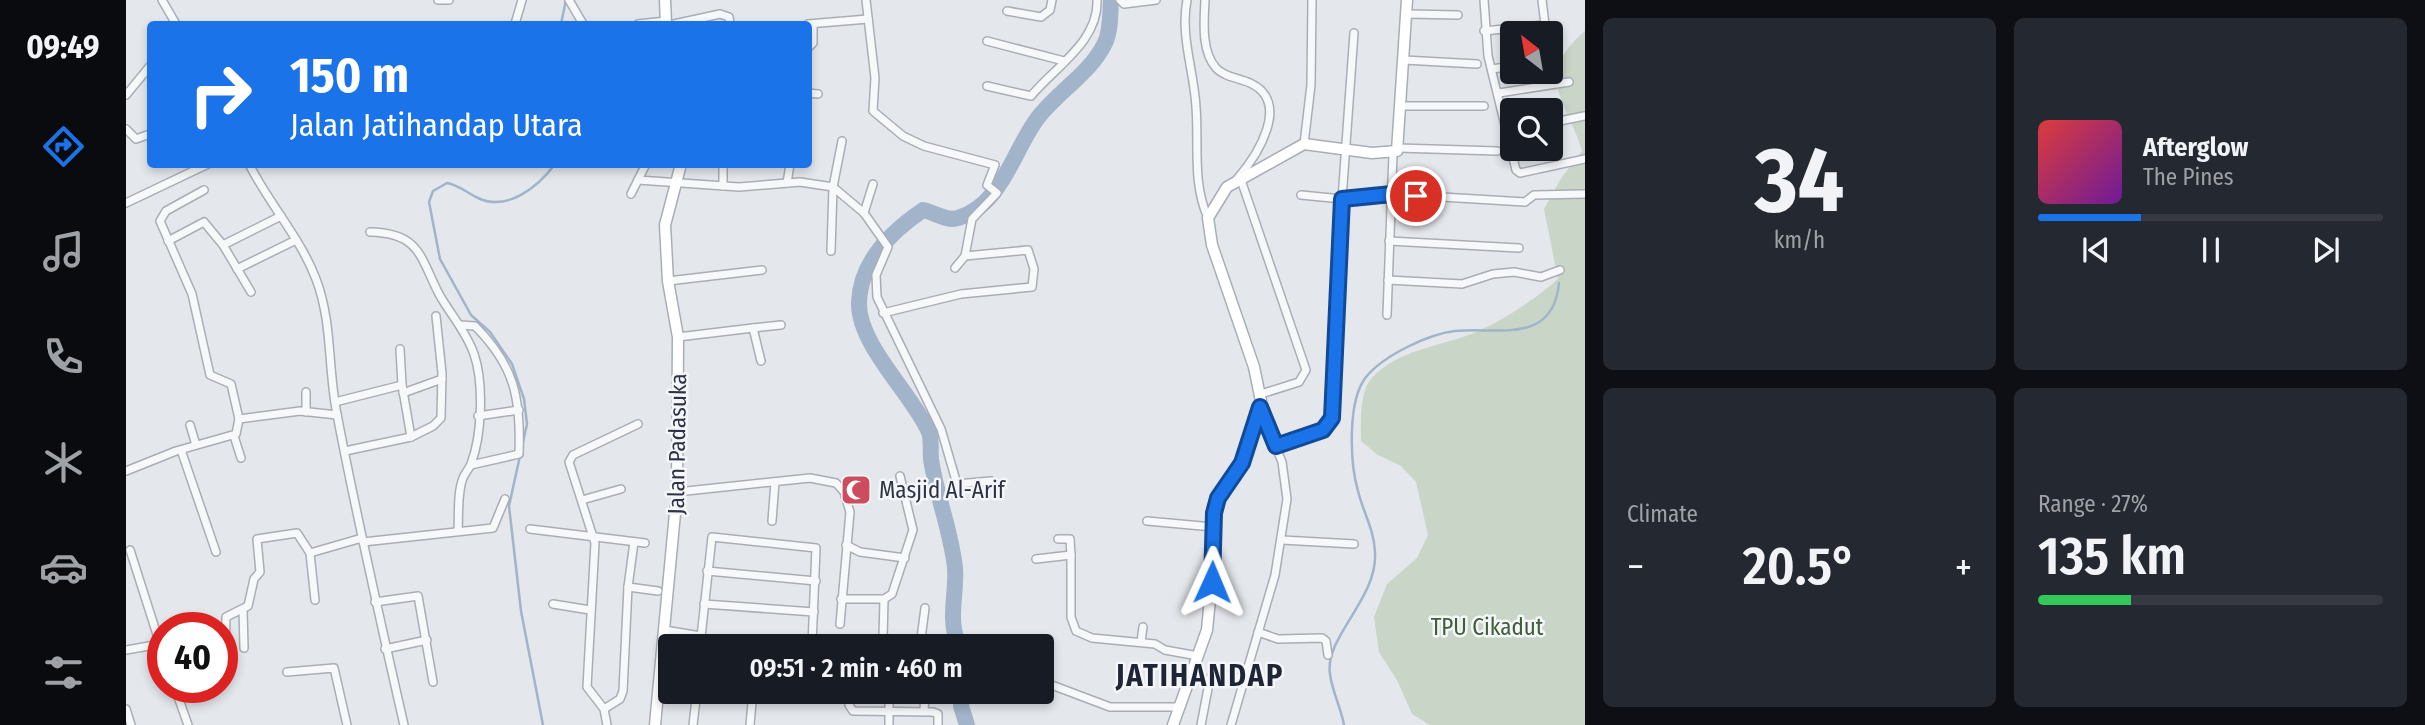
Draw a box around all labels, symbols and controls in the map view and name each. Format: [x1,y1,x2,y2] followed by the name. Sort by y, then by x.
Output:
[1500,21,1563,84] north arrow
[1500,21,1563,161] map controls
[26,28,100,66] text: 09:49
[290,46,409,105] text: 150 m
[175,49,266,140] icon: right
[1500,98,1563,161] button: search
[290,106,583,144] text: Jalan Jatihandap Utara
[39,122,88,171] icon: directions
[1755,126,1844,235] text: 34
[2143,132,2248,163] text: Afterglow
[2143,163,2234,191] text: The Pines
[1386,166,1446,226] pin
[1397,177,1435,215] icon: arrive
[1774,226,1825,254] text: km/h
[39,227,88,276] icon: music
[2077,231,2115,269] icon: previous
[2192,231,2230,269] icon: pause
[2307,231,2345,269] icon: next
[39,332,88,381] icon: phone
[662,373,692,515] street label: Jalan Padasuka
[39,438,88,487] icon: climate
[839,473,873,507] mosque icon: Masjid Al-Arif
[879,476,1007,504] place label: Masjid Al-Arif
[2038,490,2148,518] text: Range · 27%
[1627,500,1698,528] text: Climate
[2038,525,2186,588] text: 135 km
[1743,535,1856,598] text: 20.5°
[39,543,88,592] icon: car
[1627,544,1644,590] text: −
[1955,544,1972,590] text: +
[1175,545,1249,619] position arrow
[147,612,238,703] speed limit sign: 40
[1431,613,1544,641] park label: TPU Cikadut
[39,648,88,697] icon: filters
[749,653,963,684] text: 09:51 · 2 min · 460 m
[1115,658,1284,694] district label: JATIHANDAP

